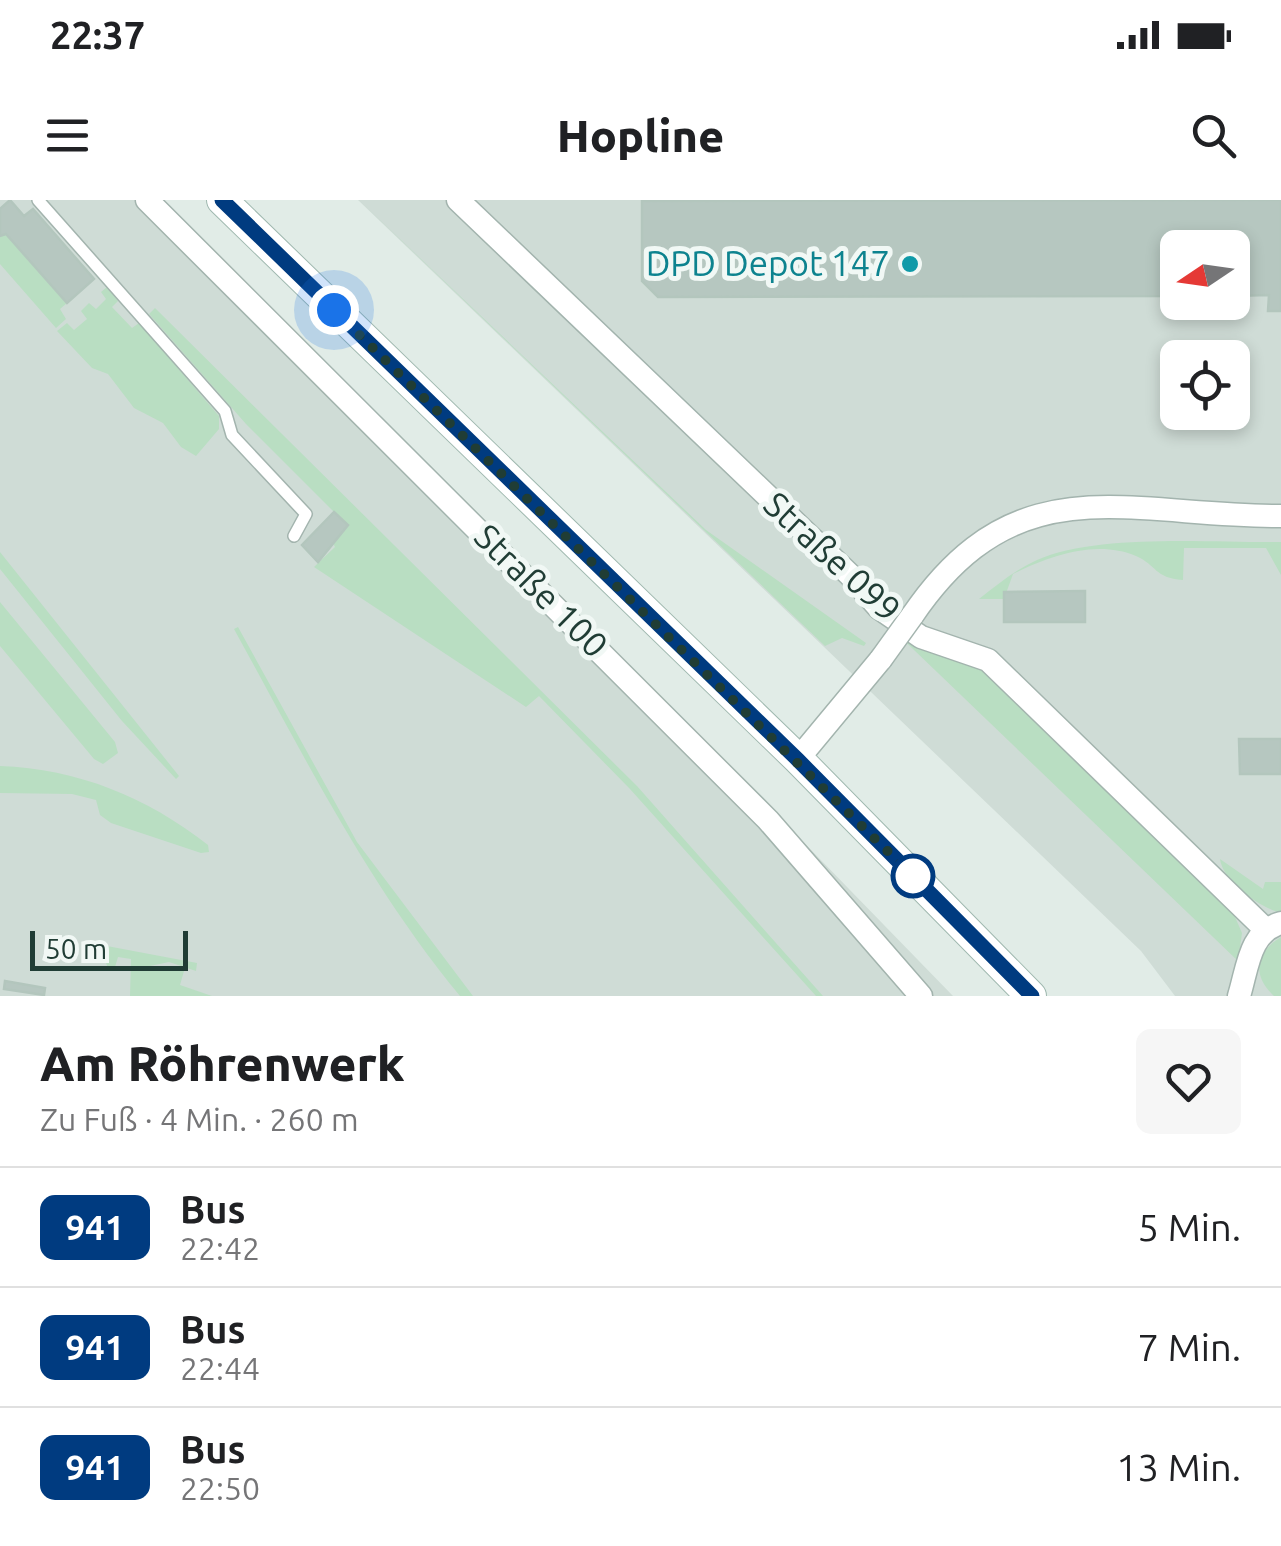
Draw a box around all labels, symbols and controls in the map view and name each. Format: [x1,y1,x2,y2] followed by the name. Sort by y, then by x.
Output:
[50,14,145,56] text: 22:37
[40,108,95,163] icon: menu
[1186,108,1241,163] icon: search
[557,110,724,161] text: Hopline
[1160,230,1250,320] north arrow
[1160,230,1250,430] map controls
[646,243,890,283] place label: DPD Depot 147
[899,253,921,275] marker: DPD Depot 147
[309,285,359,335] your location
[1160,340,1250,430] button: locate
[757,483,909,629] street label: Straße 099
[467,516,616,665] street label: Straße 100
[892,855,934,897] unlabelled marker
[30,926,188,970] scale bar
[45,933,107,964] text: 50 m
[1136,1029,1241,1134] button: heart
[40,1036,404,1090] text: Am Röhrenwerk
[40,1101,359,1137] text: Zu Fuß · 4 Min. · 260 m
[180,1188,245,1230] text: Bus
[1138,1206,1241,1248] text: 5 Min.
[65,1207,125,1247] text: 941
[180,1230,260,1266] text: 22:42
[180,1308,245,1350] text: Bus
[1138,1326,1241,1368] text: 7 Min.
[65,1327,125,1367] text: 941
[180,1350,260,1386] text: 22:44
[180,1428,245,1470] text: Bus
[1116,1446,1241,1488] text: 13 Min.
[65,1447,125,1487] text: 941
[180,1470,260,1506] text: 22:50

